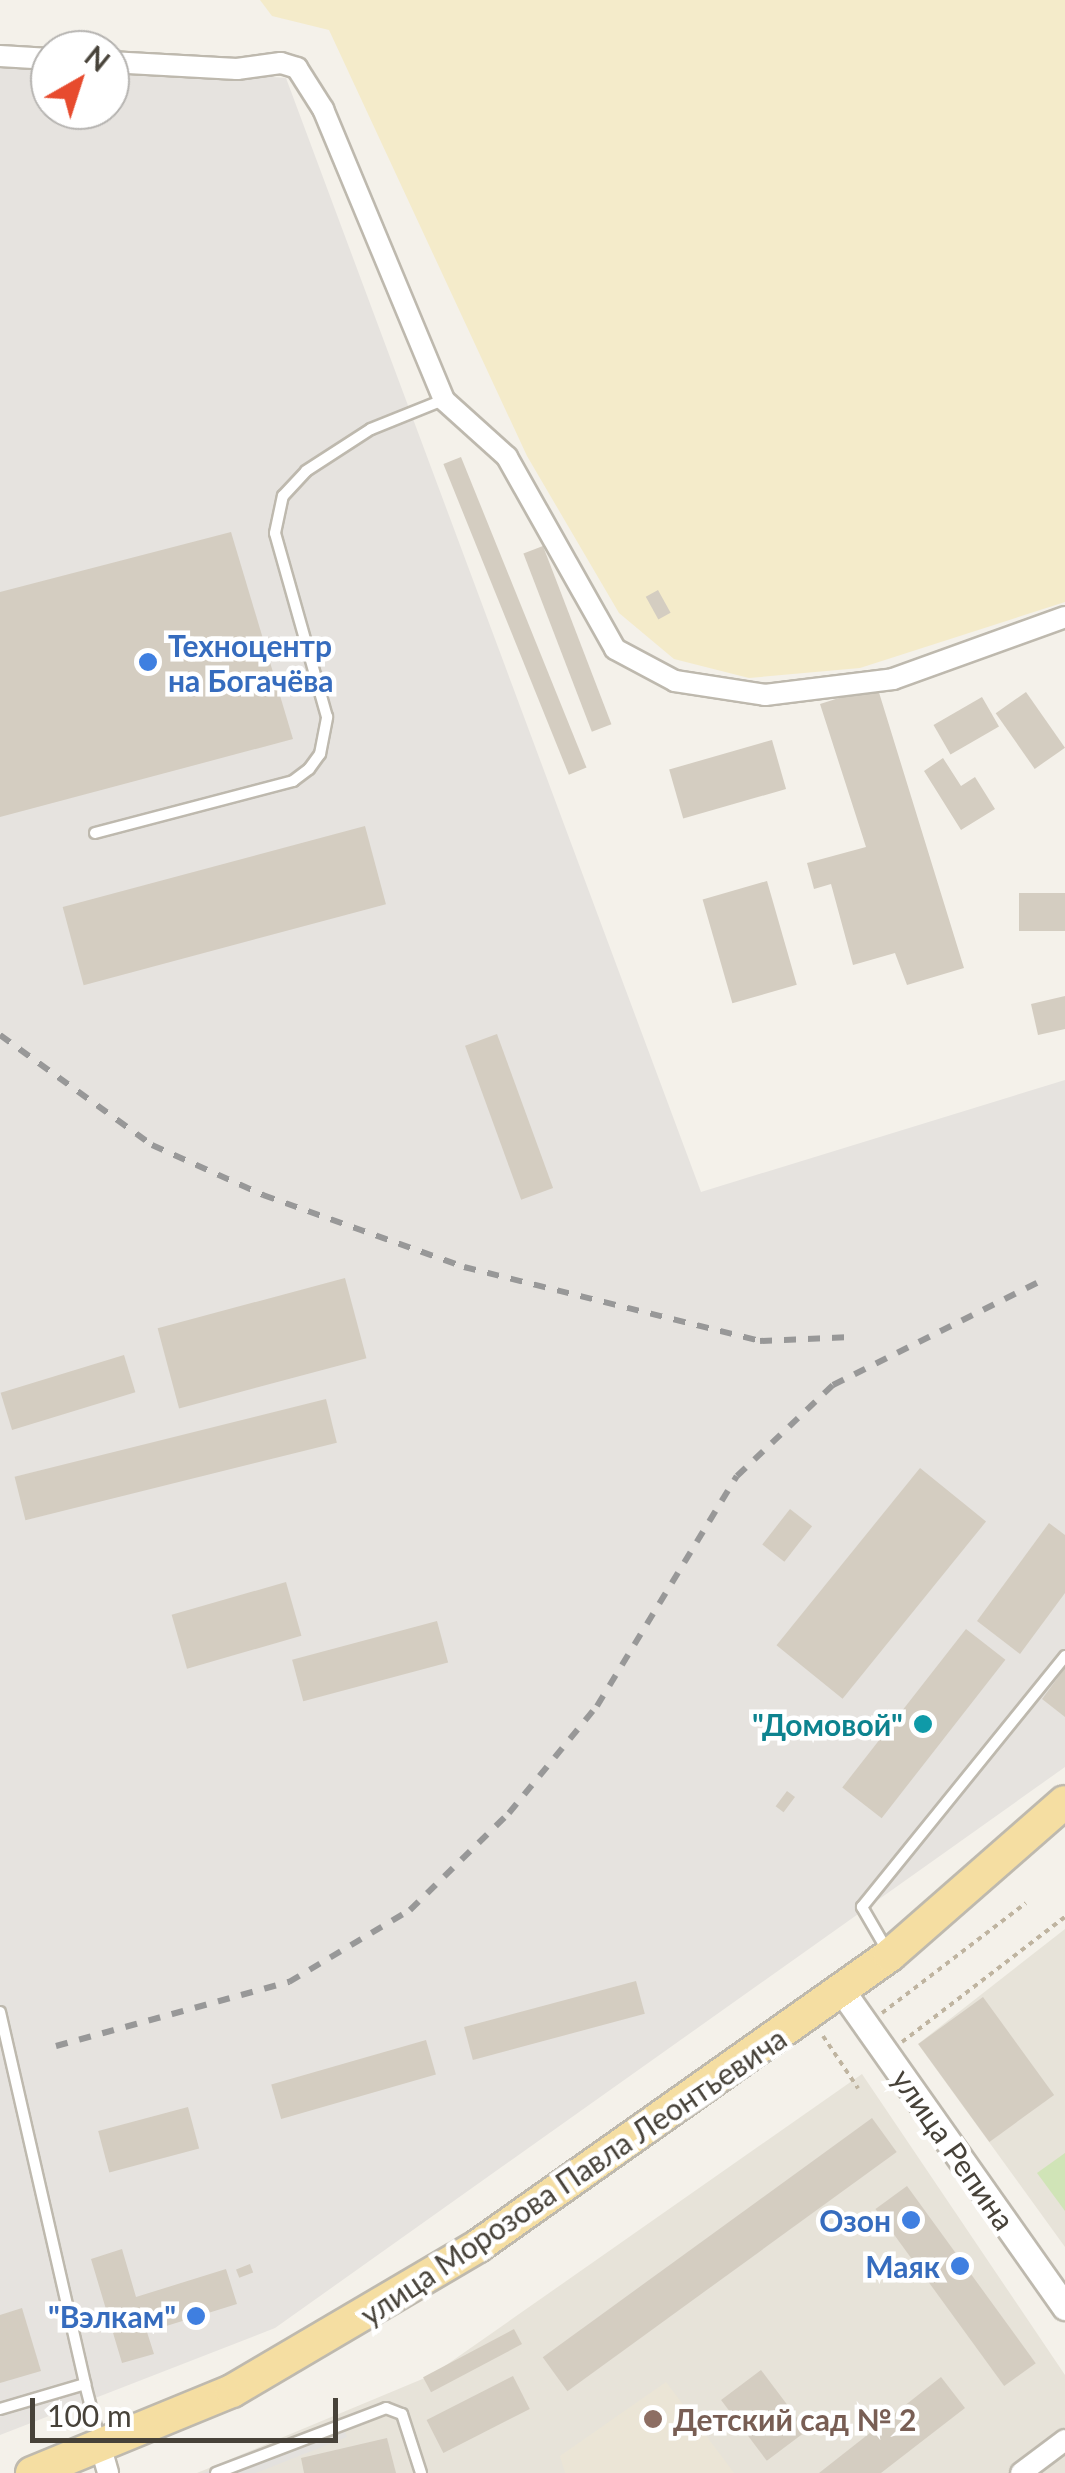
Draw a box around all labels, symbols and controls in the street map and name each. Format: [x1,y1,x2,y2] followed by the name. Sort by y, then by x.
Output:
[30,30,130,130] north arrow
[79,38,117,78] text: N
[168,627,334,698] place label: Техноцентр на Богачёва
[137,651,159,673] marker: Техноцентр на Богачёва
[752,1706,903,1742] place label: "Домовой"
[912,1713,934,1735] marker: "Домовой"
[353,2020,793,2332] street label: улица Морозова Павла Леонтьевича
[885,2061,1023,2237] street label: улица Репина
[819,2202,891,2238] place label: Озон
[900,2209,922,2231] marker: Озон
[865,2248,940,2284] place label: Маяк
[949,2255,971,2277] marker: Маяк
[48,2298,176,2334] place label: "Вэлкам"
[185,2305,207,2327] marker: "Вэлкам"
[35,2378,342,2440] scale bar
[47,2397,132,2433] text: 100 m
[673,2401,916,2437] place label: Детский сад № 2
[642,2408,664,2430] marker: Детский сад № 2

